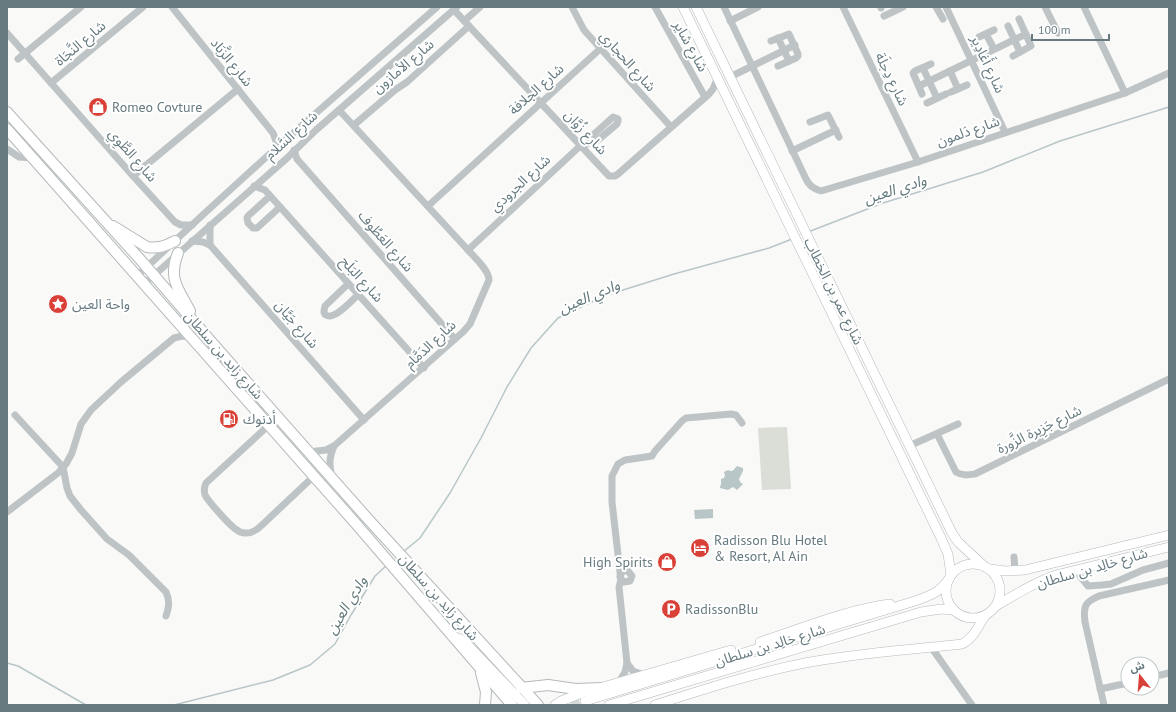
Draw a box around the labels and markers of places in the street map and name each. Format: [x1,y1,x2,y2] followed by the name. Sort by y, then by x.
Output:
[87,96,109,118] shop icon: Romeo Covture
[112,98,202,116] place label: Romeo Covture
[47,293,69,315] place icon: واحة العين
[72,295,130,313] place label: واحة العين
[218,408,240,430] fuel station icon: أدنوك
[243,410,276,428] place label: أدنوك
[714,531,827,565] place label: Radisson Blu Hotel & Resort, Al Ain
[689,537,711,559] hotel icon: Radisson Blu Hotel & Resort, Al Ain
[656,551,678,573] shop icon: High Spirits
[583,553,653,571] place label: High Spirits
[660,598,682,620] parking icon: RadissonBlu
[685,600,758,618] place label: RadissonBlu

